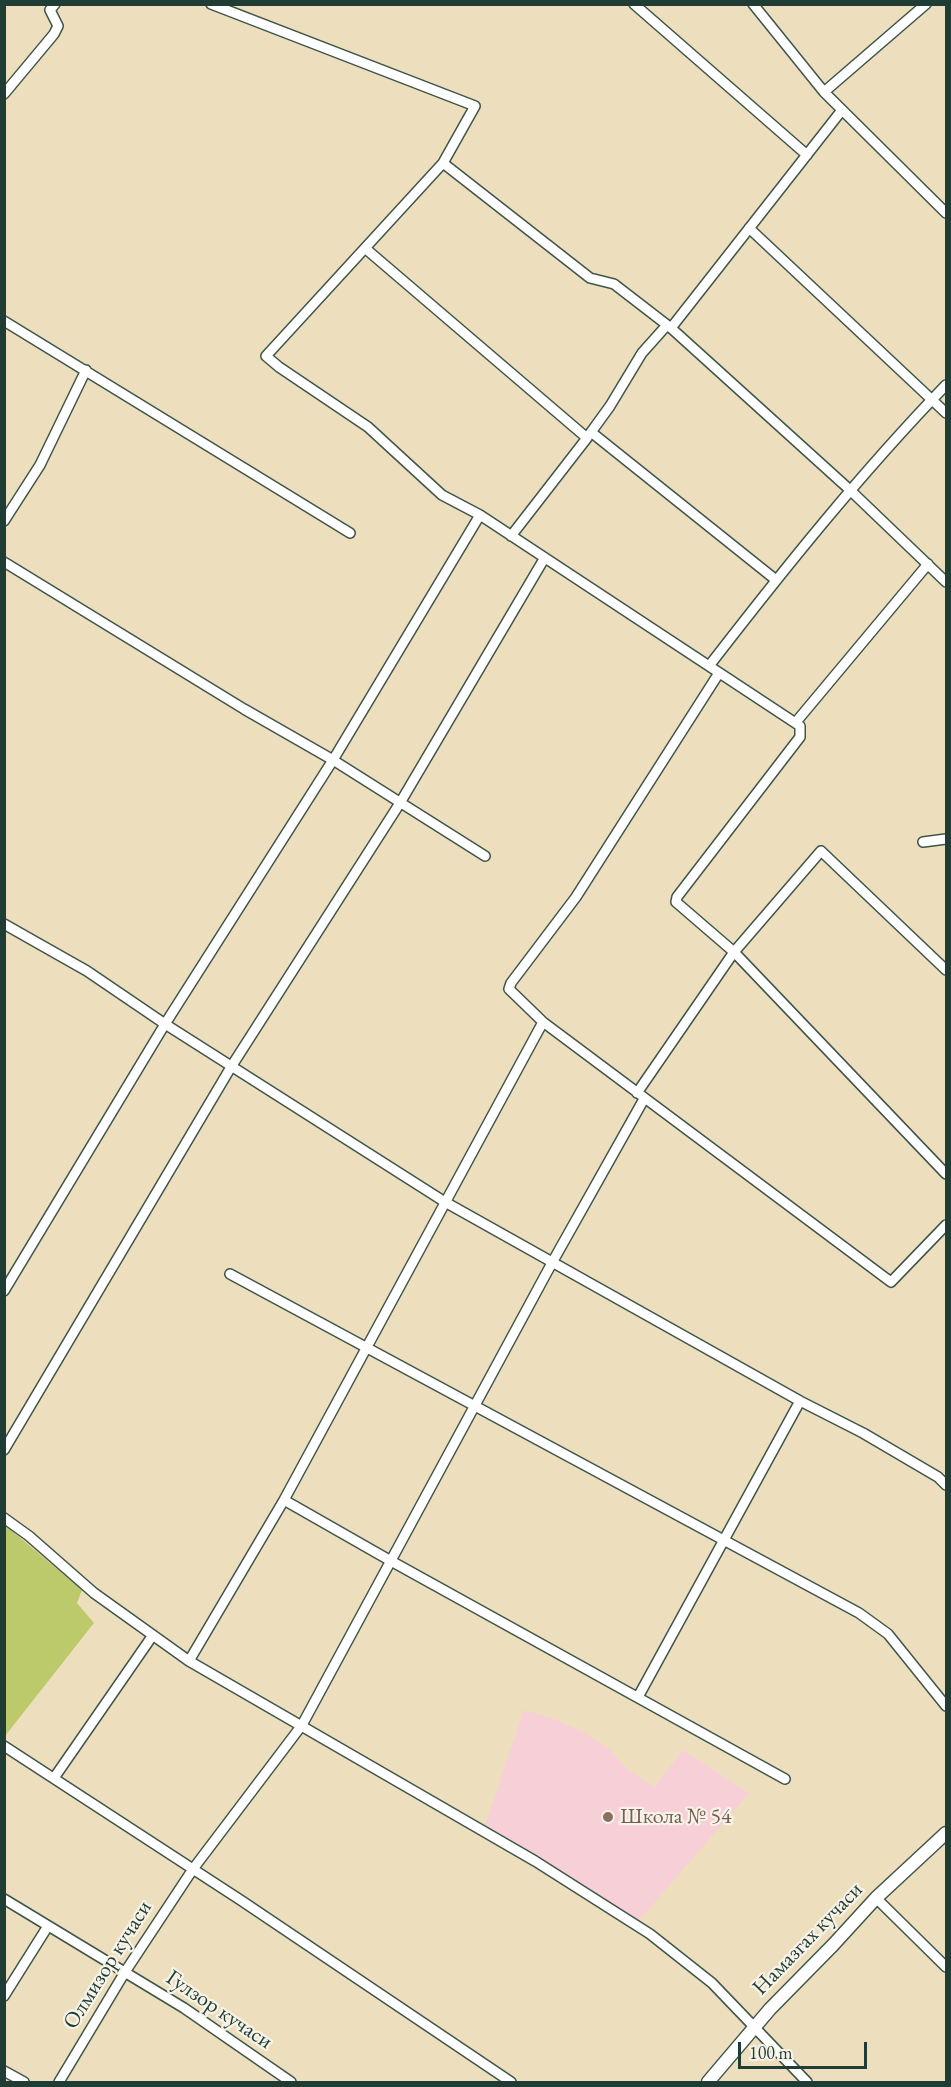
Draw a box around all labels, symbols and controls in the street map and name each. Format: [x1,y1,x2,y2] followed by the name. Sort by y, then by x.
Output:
[620,1804,732,1830] place label: Школа № 54
[601,1810,615,1824] marker: Школа № 54
[748,1877,868,2001] street label: Намазгах кучаси
[58,1896,158,2034] street label: Олмизор кучаси
[161,1965,277,2055] street label: Гулзор кучаси
[741,2030,870,2068] scale bar
[749,2041,793,2064] text: 100 m

